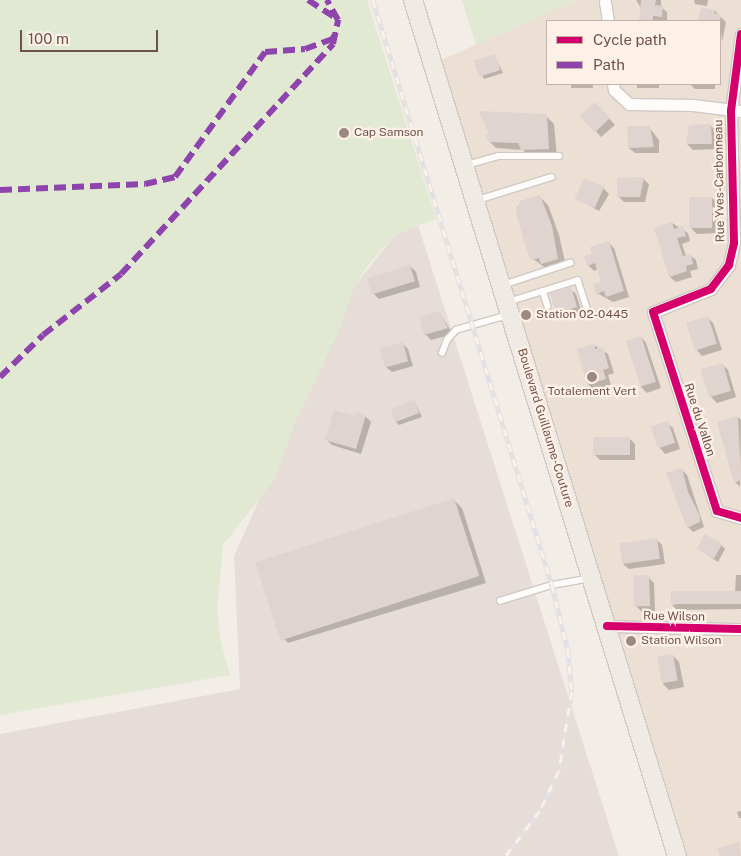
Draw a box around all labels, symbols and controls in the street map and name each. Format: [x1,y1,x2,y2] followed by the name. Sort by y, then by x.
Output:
[22,20,160,52] scale bar
[546,20,721,85] legend
[28,30,69,47] text: 100 m
[593,31,667,48] text: Cycle path
[593,56,625,73] text: Path
[712,119,728,243] street label: Rue Yves-Carbonneau
[354,126,424,140] place label: Cap Samson
[338,127,350,139] marker: Cap Samson
[536,308,628,322] place label: Station 02-0445
[520,309,532,321] marker: Station 02-0445
[514,347,576,509] street label: Boulevard Guillaume-Couture
[586,371,598,383] marker: Totalement Vert
[680,381,718,459] street label: Rue du Vallon
[547,385,637,399] place label: Totalement Vert
[643,609,705,625] street label: Rue Wilson
[641,634,722,648] place label: Station Wilson
[625,635,637,647] marker: Station Wilson

